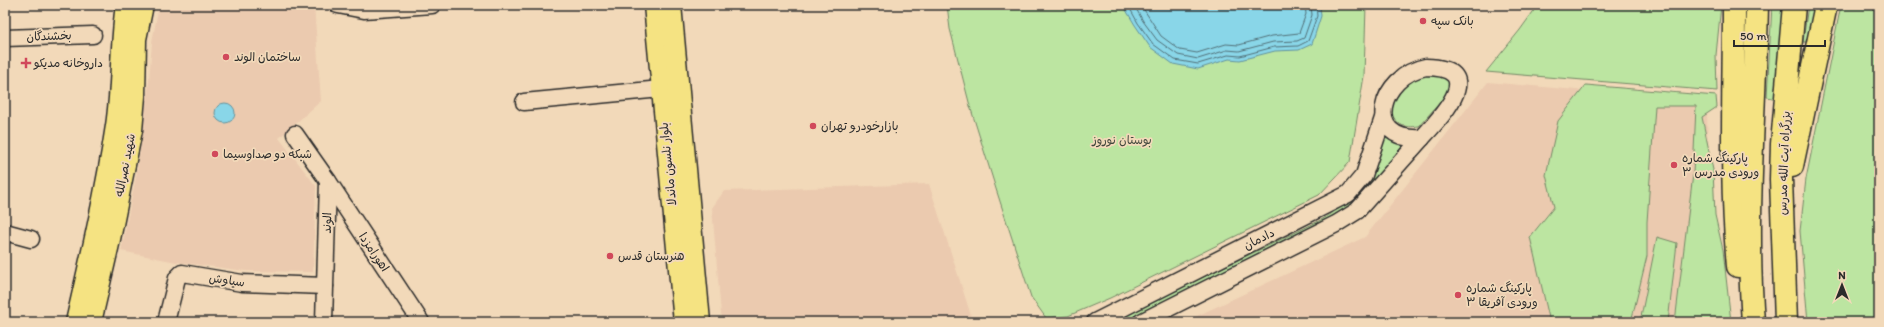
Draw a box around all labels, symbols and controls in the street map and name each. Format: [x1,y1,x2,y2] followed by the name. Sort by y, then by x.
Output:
[1431,14,1474,29] place label: بانک سپه
[1418,16,1428,26] marker: بانک سپه
[1734,22,1825,48] scale bar
[26,28,72,45] street label: بخشندگان
[1740,29,1766,43] text: 50 m
[234,50,301,64] place label: ساختمان الوند
[221,52,231,62] marker: ساختمان الوند
[33,56,103,71] place label: داروخانه مدیکو
[21,58,31,68] marker: داروخانه مدیکو
[1775,111,1794,215] street label: بزرگراه آیت الله مدرس
[821,119,898,134] place label: بازارخودرو تهران
[808,121,818,131] marker: بازارخودرو تهران
[657,122,680,206] street label: بلوار نلسون ماندلا
[112,132,138,198] street label: شهید نصرالله
[1091,133,1152,148] park label: بوستان نوروز
[223,147,312,162] place label: شبکه دو صداوسیما
[210,149,220,159] marker: شبکه دو صداوسیما
[1682,151,1759,180] place label: پارکینگ شماره ۳ ورودی مدرس
[1669,160,1679,170] marker: پارکینگ شماره ۳ ورودی مدرس
[320,212,334,234] street label: الوند
[1241,225,1277,253] street label: دادمان
[355,230,392,275] street label: اهورامزدا
[618,249,684,263] place label: هنرستان قدس
[605,251,615,261] marker: هنرستان قدس
[1822,265,1862,305] north arrow
[1838,269,1846,282] text: N
[208,271,246,290] street label: سیاوش
[1466,281,1538,310] place label: پارکینگ شماره ۳ ورودی آفریقا
[1453,290,1463,300] marker: پارکینگ شماره ۳ ورودی آفریقا

